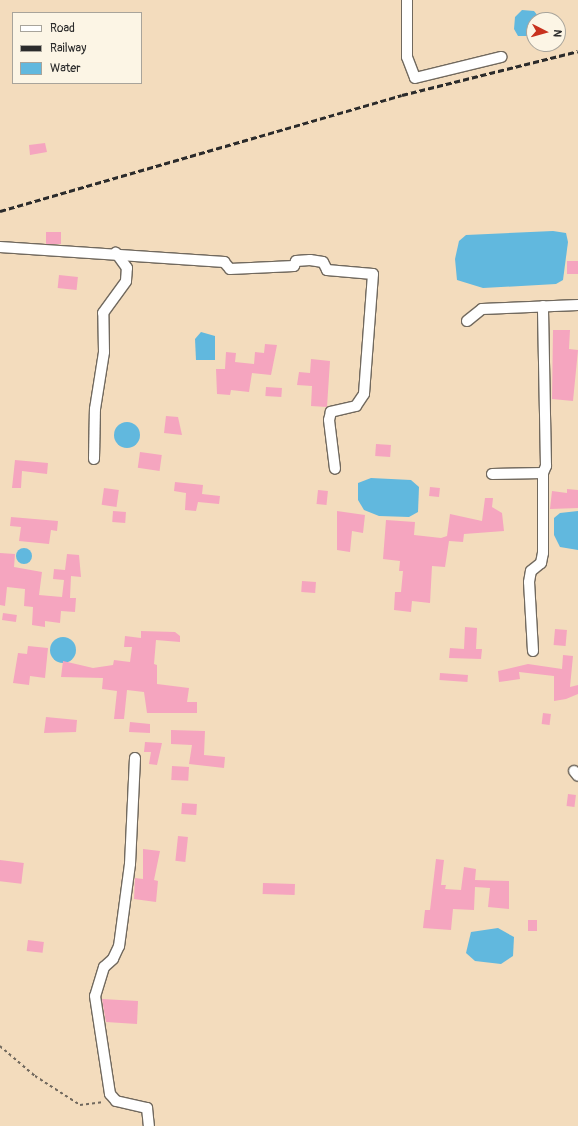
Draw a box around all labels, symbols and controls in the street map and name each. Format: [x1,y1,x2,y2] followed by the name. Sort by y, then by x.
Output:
[12,12,142,84] legend
[526,12,566,52] north arrow
[50,21,75,36] text: Road
[551,29,564,38] text: N
[50,41,86,56] text: Railway
[50,61,81,76] text: Water

